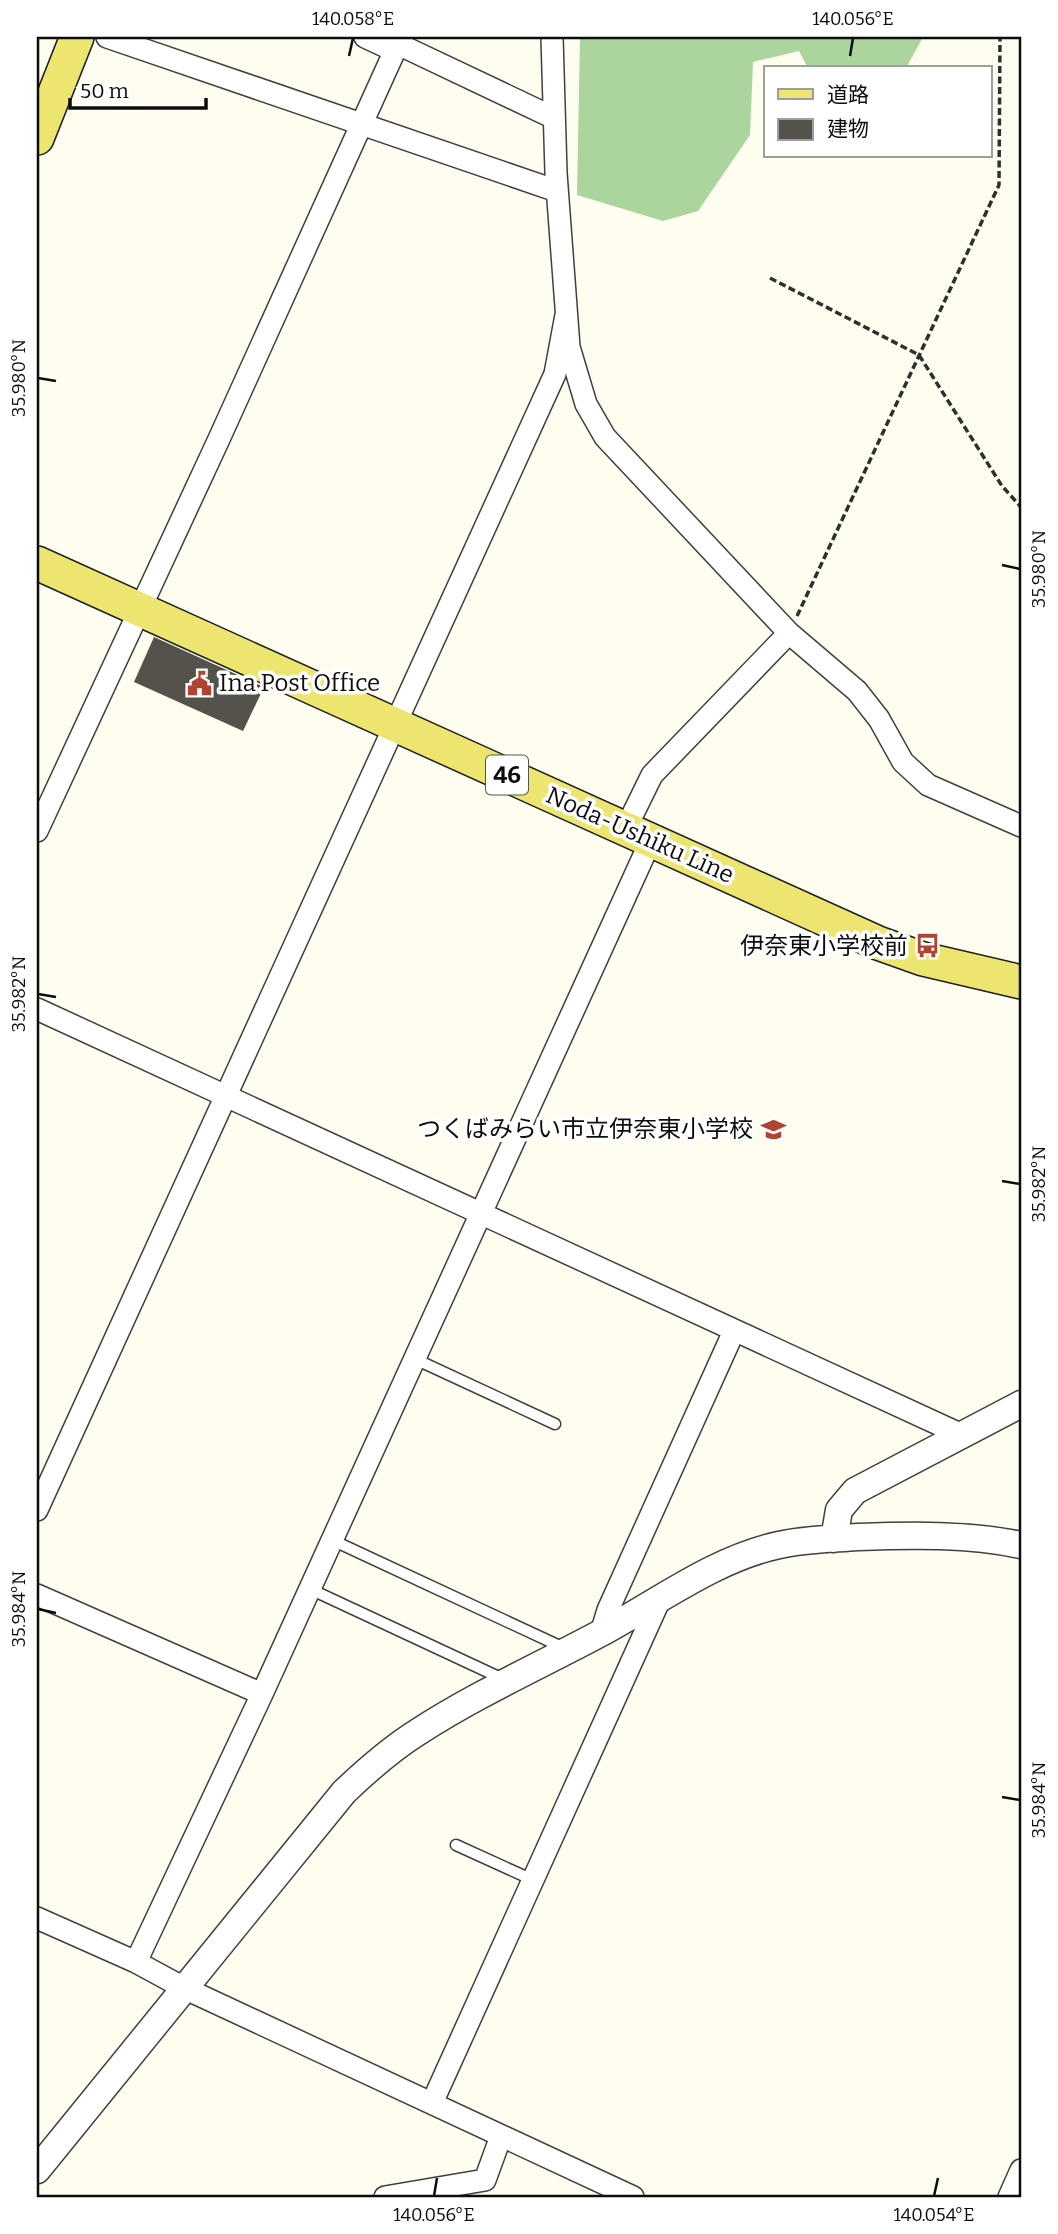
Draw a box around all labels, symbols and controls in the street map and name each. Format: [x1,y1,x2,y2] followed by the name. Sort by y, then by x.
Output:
[312,8,394,30] text: 140.058°E
[812,8,894,30] text: 140.056°E
[70,66,206,110] scale bar
[764,66,992,158] legend
[80,78,129,104] text: 50 m
[827,82,869,108] text: 道路
[827,116,869,142] text: 建物
[8,339,30,417] text: 35.980°N
[1028,530,1050,608] text: 35.980°N
[185,669,213,697] public building icon: Ina Post Office
[219,669,380,697] place label: Ina Post Office
[486,755,528,794] road number: 46
[542,781,738,889] street label: Noda-Ushiku Line
[740,932,908,960] place label: 伊奈東小学校前
[914,932,942,960] bus stop icon: 伊奈東小学校前
[8,956,30,1032] text: 35.982°N
[417,1115,753,1143] place label: つくばみらい市立伊奈東小学校
[759,1115,787,1143] school or university icon: つくばみらい市立伊奈東小学校
[1028,1146,1050,1222] text: 35.982°N
[8,1571,30,1647] text: 35.984°N
[1028,1762,1050,1838] text: 35.984°N
[393,2204,475,2226] text: 140.056°E
[893,2204,975,2226] text: 140.054°E

